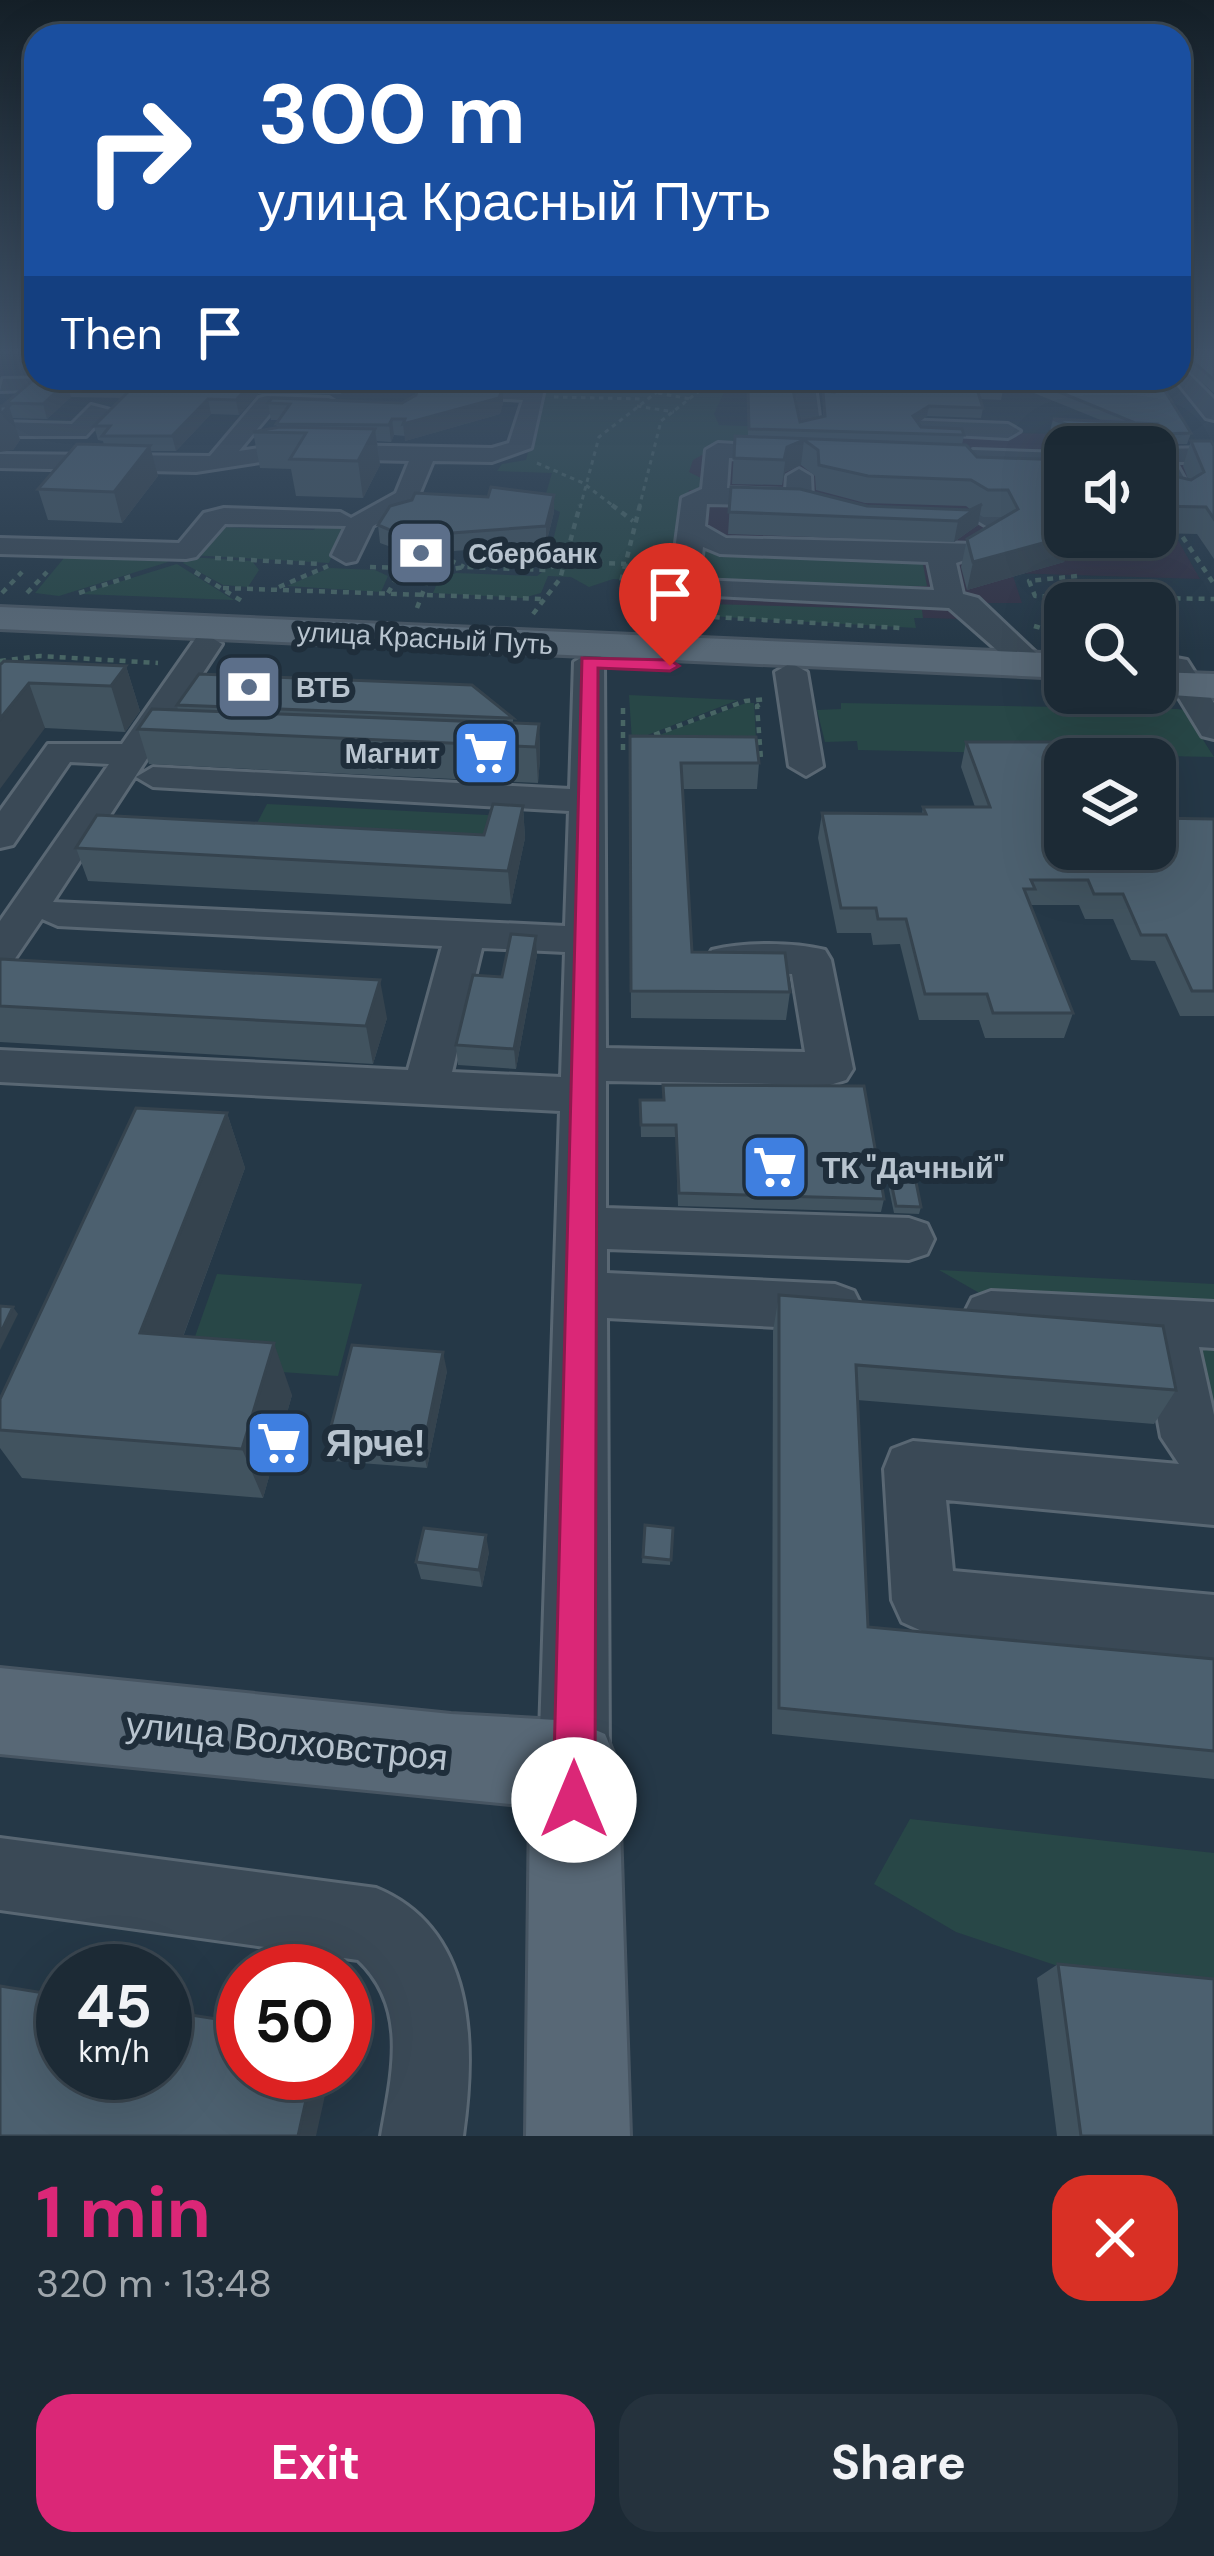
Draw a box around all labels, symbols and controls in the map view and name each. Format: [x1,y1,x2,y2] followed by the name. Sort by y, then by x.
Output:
[258,60,526,169] text: 300 m
[60,72,216,228] icon: right
[258,166,771,237] text: улица Красный Путь
[187,300,253,366] icon: arrive
[60,304,163,363] text: Then
[1044,426,1176,870] map controls
[1044,426,1176,558] button: sound
[386,518,456,588] bank icon: Сбербанк
[468,536,597,571] place label: Сбербанк
[619,543,721,666] pin
[637,561,703,627] icon: arrive
[1044,582,1176,714] button: search
[296,614,554,662] street label: улица Красный Путь
[214,652,284,722] bank icon: ВТБ
[296,670,350,705] place label: ВТБ
[451,718,521,788] supermarket icon: Магнит
[345,736,440,771] place label: Магнит
[1044,738,1176,870] button: layers
[740,1132,810,1202] supermarket icon: ТК "Дачный"
[822,1148,1005,1187] place label: ТК "Дачный"
[244,1408,314,1478] supermarket icon: Ярче!
[326,1420,425,1467] place label: Ярче!
[124,1701,450,1781] street label: улица Волховстроя
[511,1737,637,1863] position arrow
[216,1944,372,2100] speed limit sign: 50
[76,1967,152,2046] text: 45
[79,2032,149,2071] text: km/h
[36,2166,211,2259] text: 1 min
[1052,2175,1178,2301] button: close
[36,2258,272,2309] text: 320 m · 13:48
[36,2394,595,2532] button: Exit
[619,2394,1178,2532] button: Share

